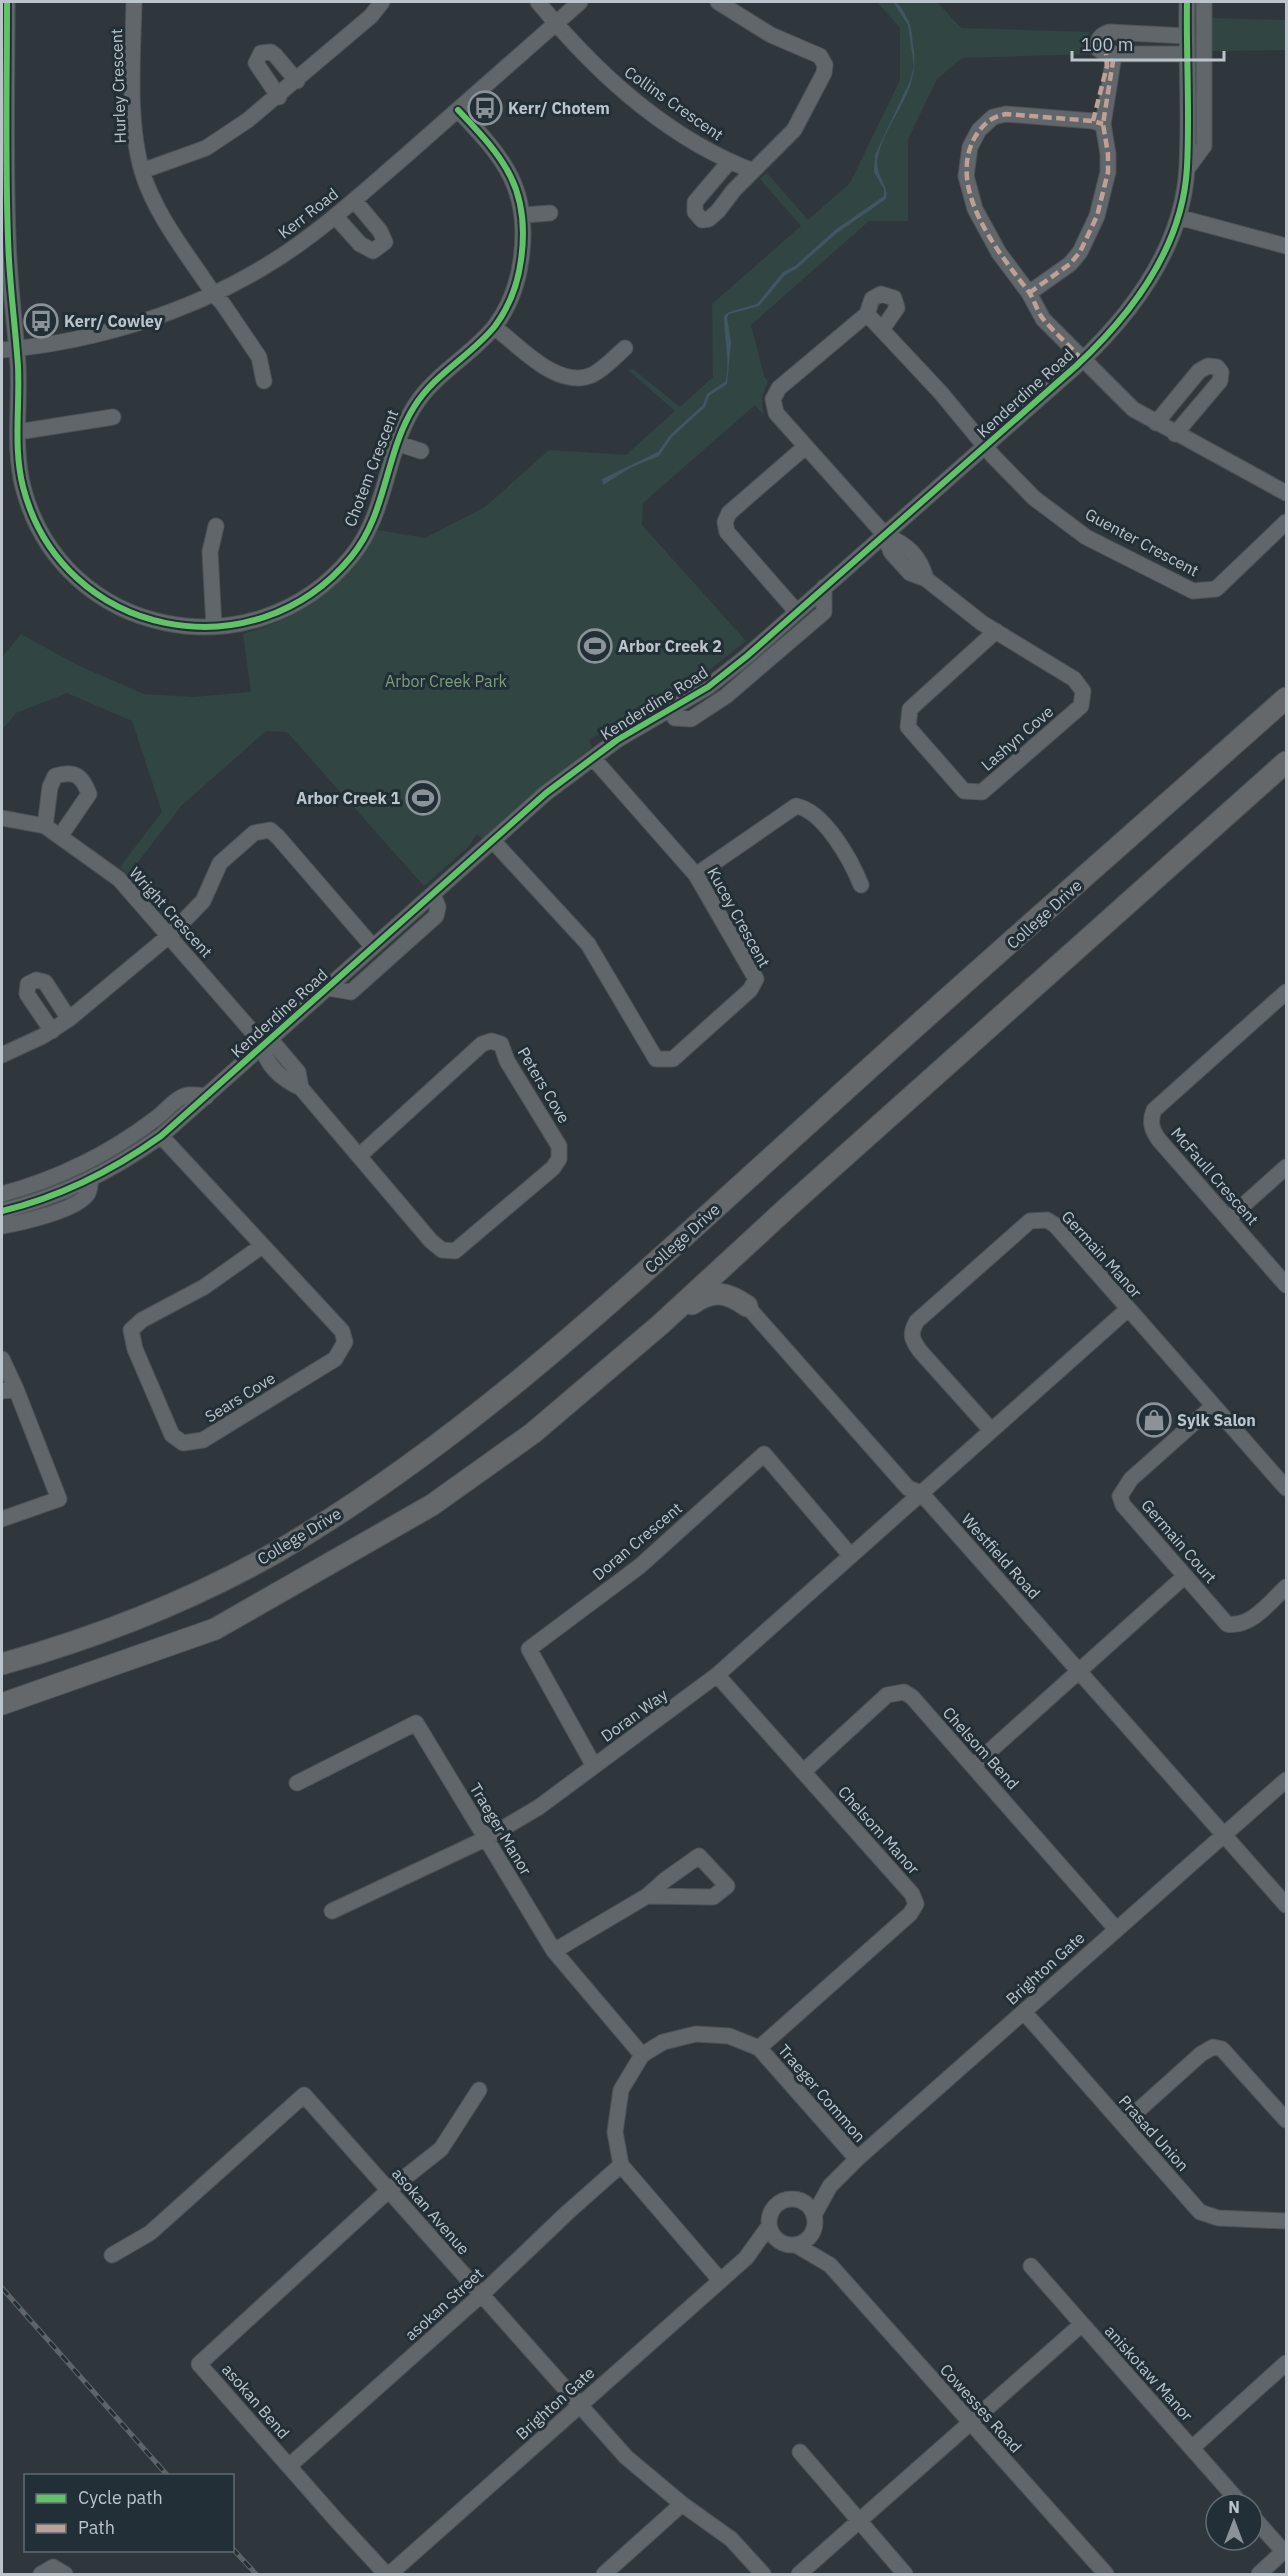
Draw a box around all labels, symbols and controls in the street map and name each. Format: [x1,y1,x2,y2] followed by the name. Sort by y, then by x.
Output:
[1072,24,1224,62] scale bar
[106,28,130,144] street label: Hurley Crescent
[1081,33,1133,56] text: 100 m
[621,62,727,144] street label: Collins Crescent
[467,90,503,126] bus stop icon: Kerr/ Chotem
[508,98,610,118] place label: Kerr/ Chotem
[274,183,342,243] street label: Kerr Road
[23,303,59,339] bus stop icon: Kerr/ Cowley
[64,311,163,331] place label: Kerr/ Cowley
[973,344,1077,442] street label: Kenderdine Road
[339,407,403,529] street label: Chotem Crescent
[1082,504,1202,580] street label: Guenter Crescent
[577,628,613,664] sports icon: Arbor Creek 2
[618,636,722,656] place label: Arbor Creek 2
[596,662,712,744] street label: Kenderdine Road
[385,671,508,691] park label: Arbor Creek Park
[977,701,1057,775] street label: Lashyn Cove
[405,780,441,816] sports icon: Arbor Creek 1
[296,788,400,808] place label: Arbor Creek 1
[125,863,217,961] street label: Wright Crescent
[703,864,775,970] street label: Kucey Crescent
[1002,875,1086,953] street label: College Drive
[227,964,331,1062] street label: Kenderdine Road
[513,1043,575,1127] street label: Peters Cove
[1167,1123,1263,1229] street label: McFaull Crescent
[640,1199,724,1277] street label: College Drive
[1058,1206,1147,1302] street label: Germain Manor
[201,1367,279,1427] street label: Sears Cove
[1136,1402,1172,1438] shop icon: Sylk Salon
[1177,1410,1256,1430] place label: Sylk Salon
[1137,1495,1221,1587] street label: Germain Court
[588,1498,686,1584] street label: Doran Crescent
[253,1503,345,1569] street label: College Drive
[957,1509,1045,1603] street label: Westfield Road
[597,1684,671,1746] street label: Doran Way
[939,1703,1023,1793] street label: Chelsom Bend
[466,1779,536,1879] street label: Traeger Manor
[834,1782,924,1878] street label: Chelsom Manor
[1001,1927,1089,2009] street label: Brighton Gate
[774,2040,870,2146] street label: Traeger Common
[1115,2091,1193,2175] street label: Prasad Union
[388,2164,474,2259] street label: asokan Avenue
[401,2263,487,2345] street label: asokan Street
[1101,2321,1197,2425] street label: aniskotaw Manor
[218,2359,294,2443] street label: asokan Bend
[936,2360,1026,2456] street label: Cowesses Road
[511,2362,599,2444] street label: Brighton Gate
[24,2474,234,2552] legend
[78,2486,163,2509] text: Cycle path
[1204,2492,1264,2552] north arrow
[1228,2497,1240,2517] text: N
[78,2516,115,2539] text: Path

